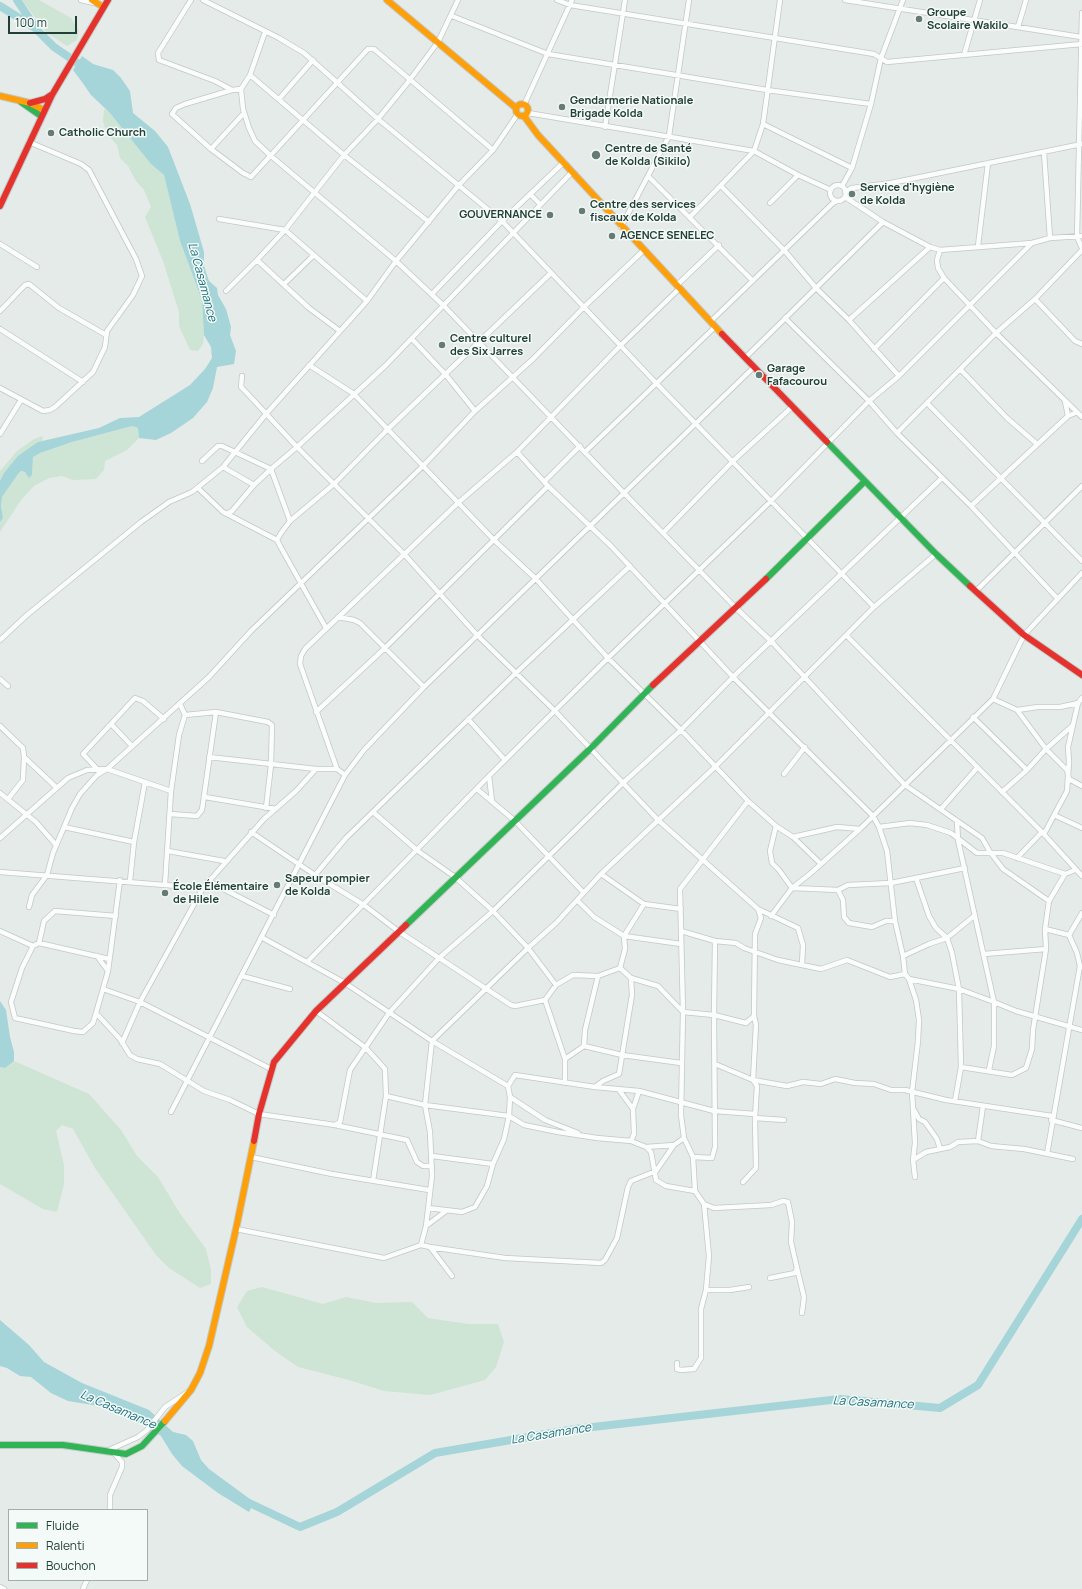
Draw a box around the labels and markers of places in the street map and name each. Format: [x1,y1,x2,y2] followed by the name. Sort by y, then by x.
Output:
[927,6,1008,32] place label: Groupe Scolaire Wakilo
[914,14,924,24] marker: Groupe Scolaire Wakilo
[570,94,693,120] place label: Gendarmerie Nationale Brigade Kolda
[557,102,567,112] marker: Gendarmerie Nationale Brigade Kolda
[59,126,146,140] place label: Catholic Church
[46,128,56,138] marker: Catholic Church
[605,142,692,168] place label: Centre de Santé de Kolda (Sikilo)
[590,149,602,161] marker: Centre de Santé de Kolda (Sikilo)
[860,181,955,207] place label: Service d'hygiène de Kolda
[847,189,857,199] marker: Service d'hygiène de Kolda
[590,198,696,224] place label: Centre des services fiscaux de Kolda
[577,206,587,216] marker: Centre des services fiscaux de Kolda
[459,208,542,222] place label: GOUVERNANCE
[545,210,555,220] marker: GOUVERNANCE
[620,229,714,243] place label: AGENCE SENELEC
[607,231,617,241] marker: AGENCE SENELEC
[450,332,531,358] place label: Centre culturel des Six Jarres
[437,340,447,350] marker: Centre culturel des Six Jarres
[767,362,827,388] place label: Garage Fafacourou
[754,370,764,380] marker: Garage Fafacourou
[285,872,370,898] place label: Sapeur pompier de Kolda
[173,880,269,906] place label: École Élémentaire de Hilele
[272,880,282,890] marker: Sapeur pompier de Kolda
[160,888,170,898] marker: École Élémentaire de Hilele

